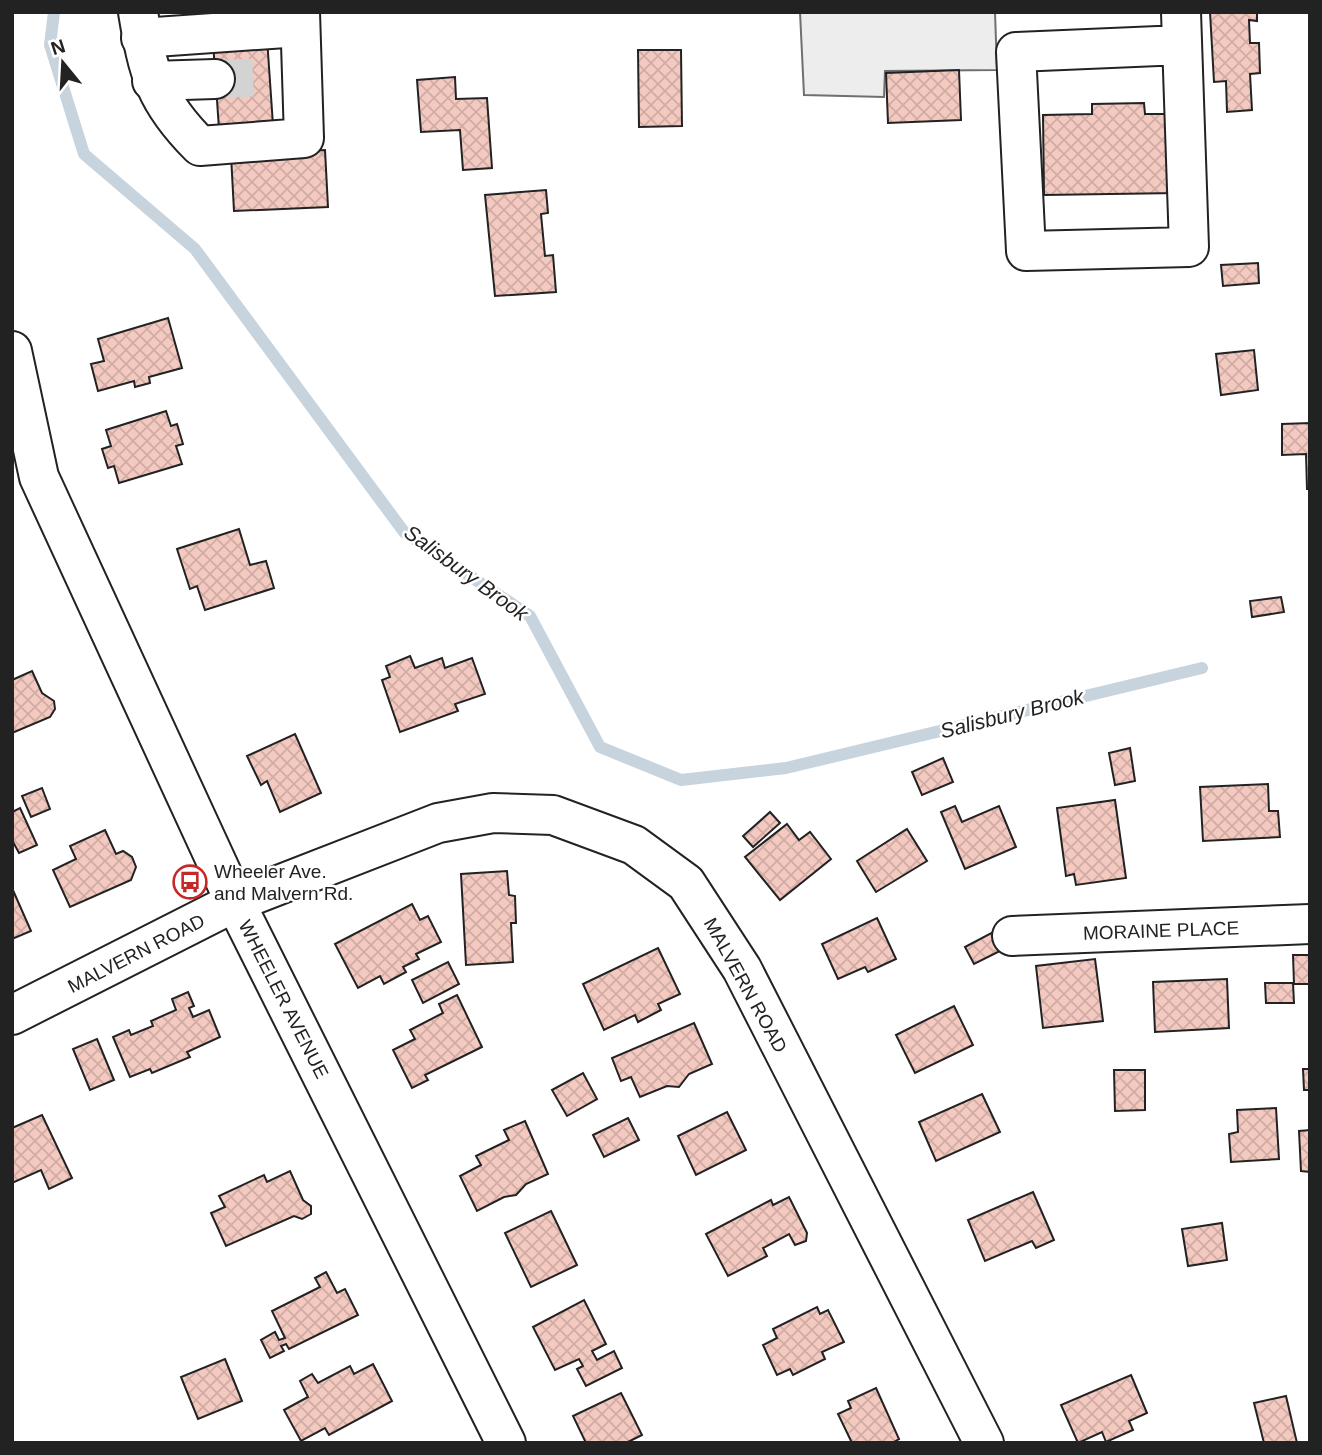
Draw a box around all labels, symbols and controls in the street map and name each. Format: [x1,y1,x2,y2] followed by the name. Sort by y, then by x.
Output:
[28,28,98,98] north arrow
[48,35,68,59] text: N
[400,520,534,626] water label: Salisbury Brook
[938,684,1087,742] water label: Salisbury Brook
[214,861,353,904] place label: Wheeler Ave. and Malvern Rd.
[171,863,209,901] bus stop icon: Wheeler Ave. and Malvern Rd.
[64,910,208,997] street label: MALVERN ROAD
[700,914,791,1056] street label: MALVERN ROAD
[234,917,333,1082] street label: WHEELER AVENUE
[1083,917,1239,944] street label: MORAINE PLACE

